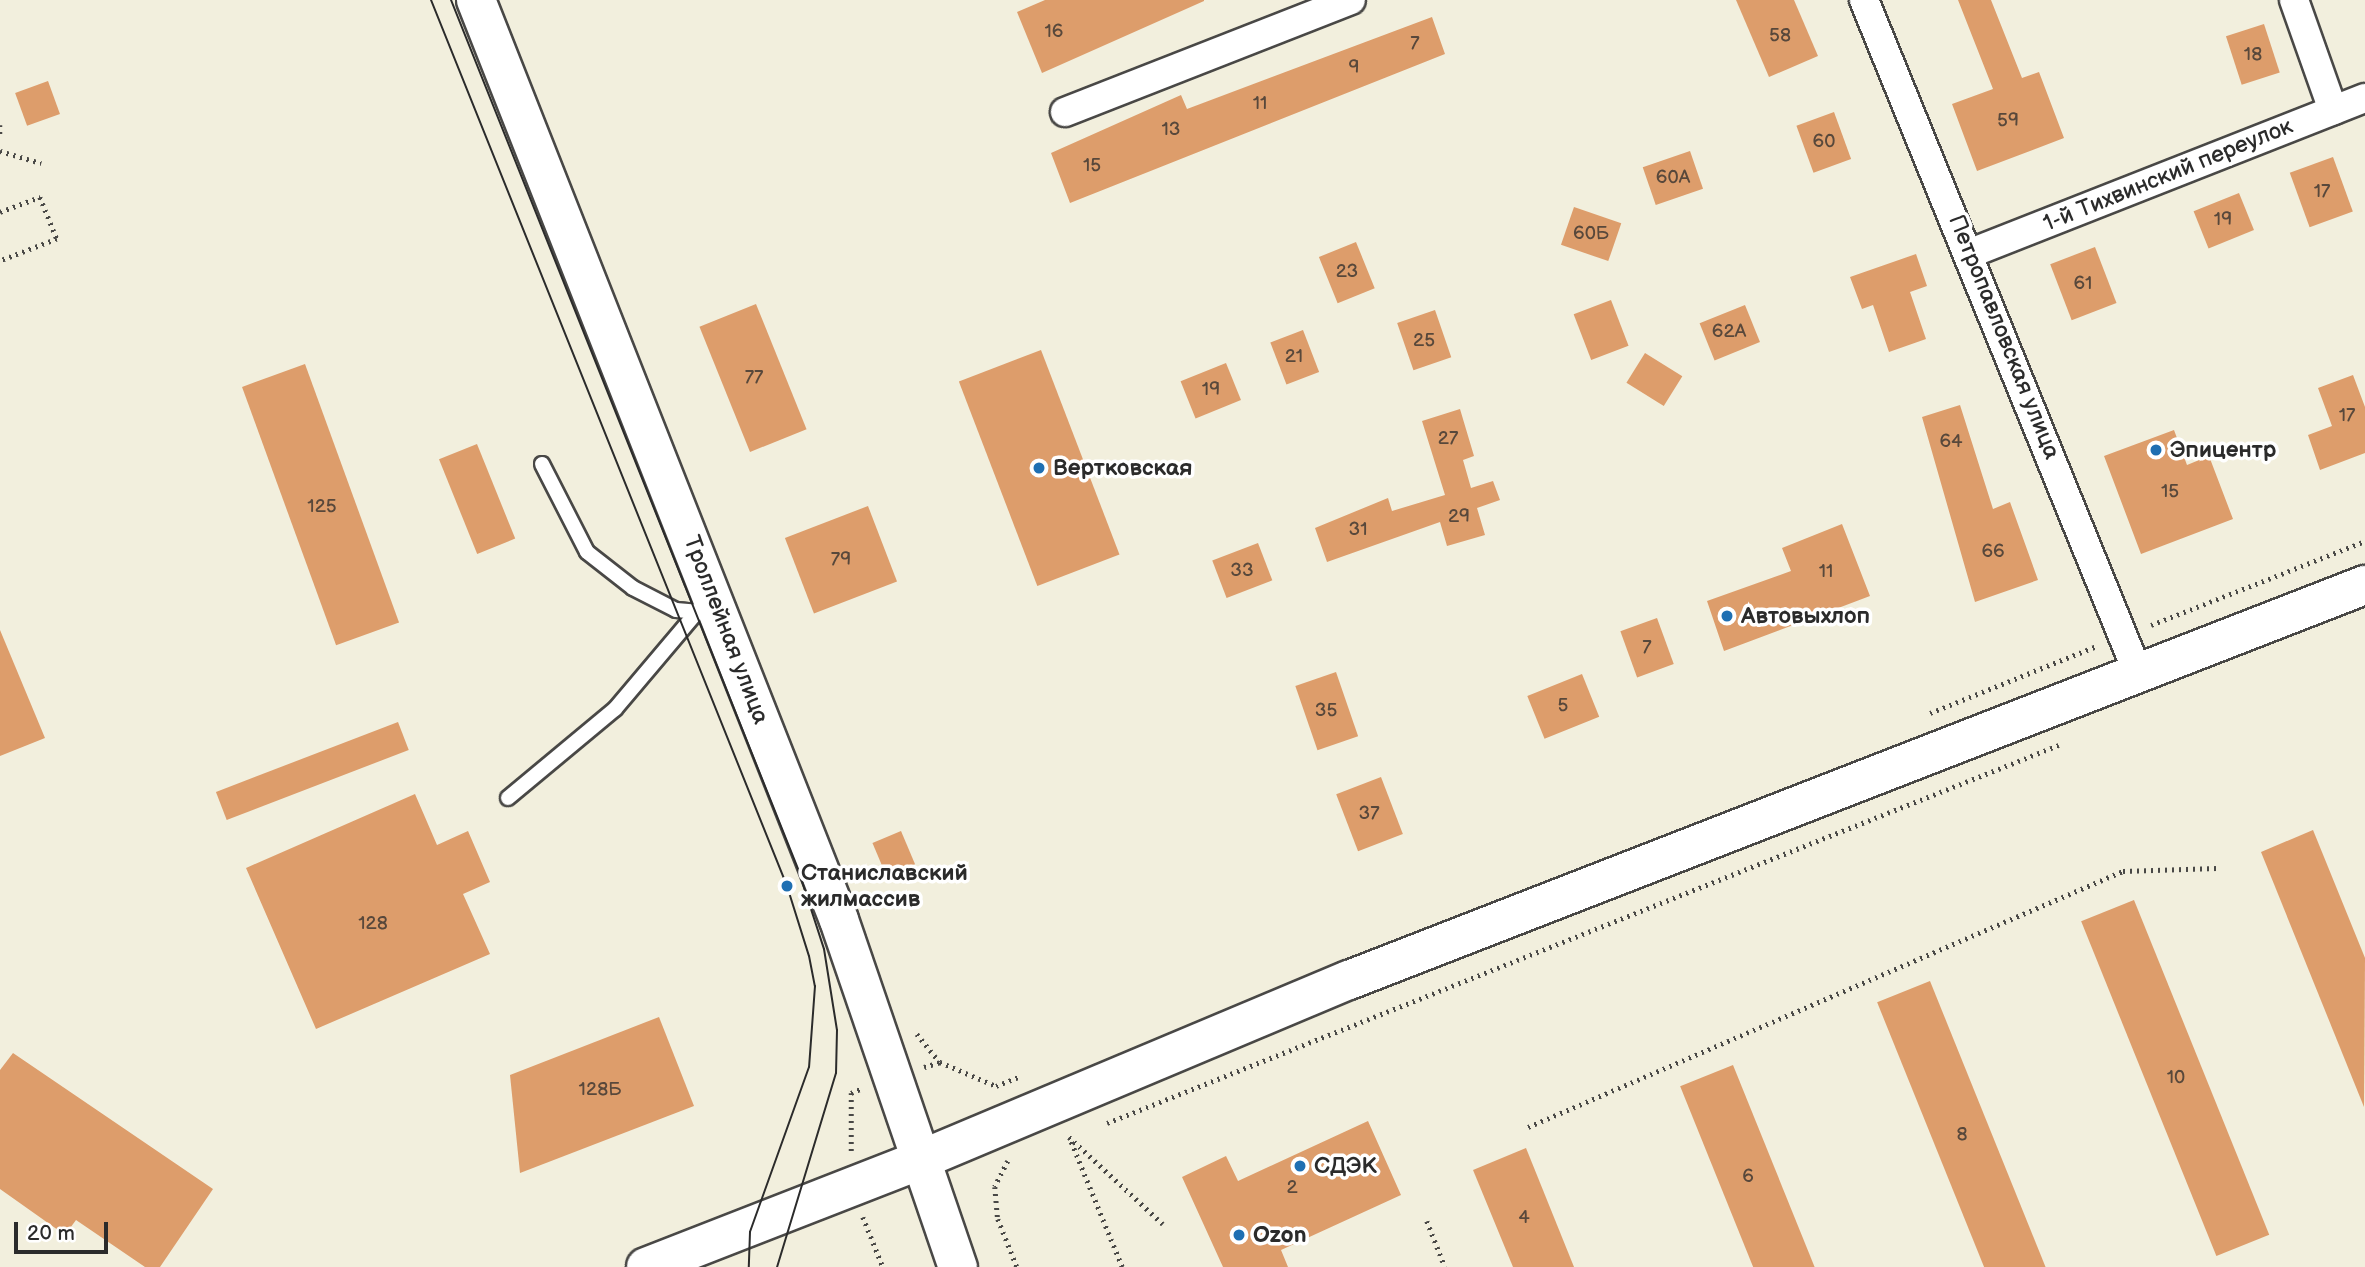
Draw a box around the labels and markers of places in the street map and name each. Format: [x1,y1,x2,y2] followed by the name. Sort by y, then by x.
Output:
[2170,436,2276,464] place label: Эпицентр
[2148,442,2164,458] marker: Эпицентр
[1053,454,1192,482] place label: Вертковская
[1031,460,1047,476] marker: Вертковская
[1741,602,1870,630] place label: Автовыхлоп
[1719,608,1735,624] marker: Автовыхлоп
[801,859,968,913] place label: Станиславский жилмассив
[779,878,795,894] marker: Станиславский жилмассив
[1314,1152,1377,1180] place label: СДЭК
[1292,1158,1308,1174] marker: СДЭК
[1253,1221,1307,1249] place label: Ozon
[1231,1227,1247,1243] marker: Ozon

